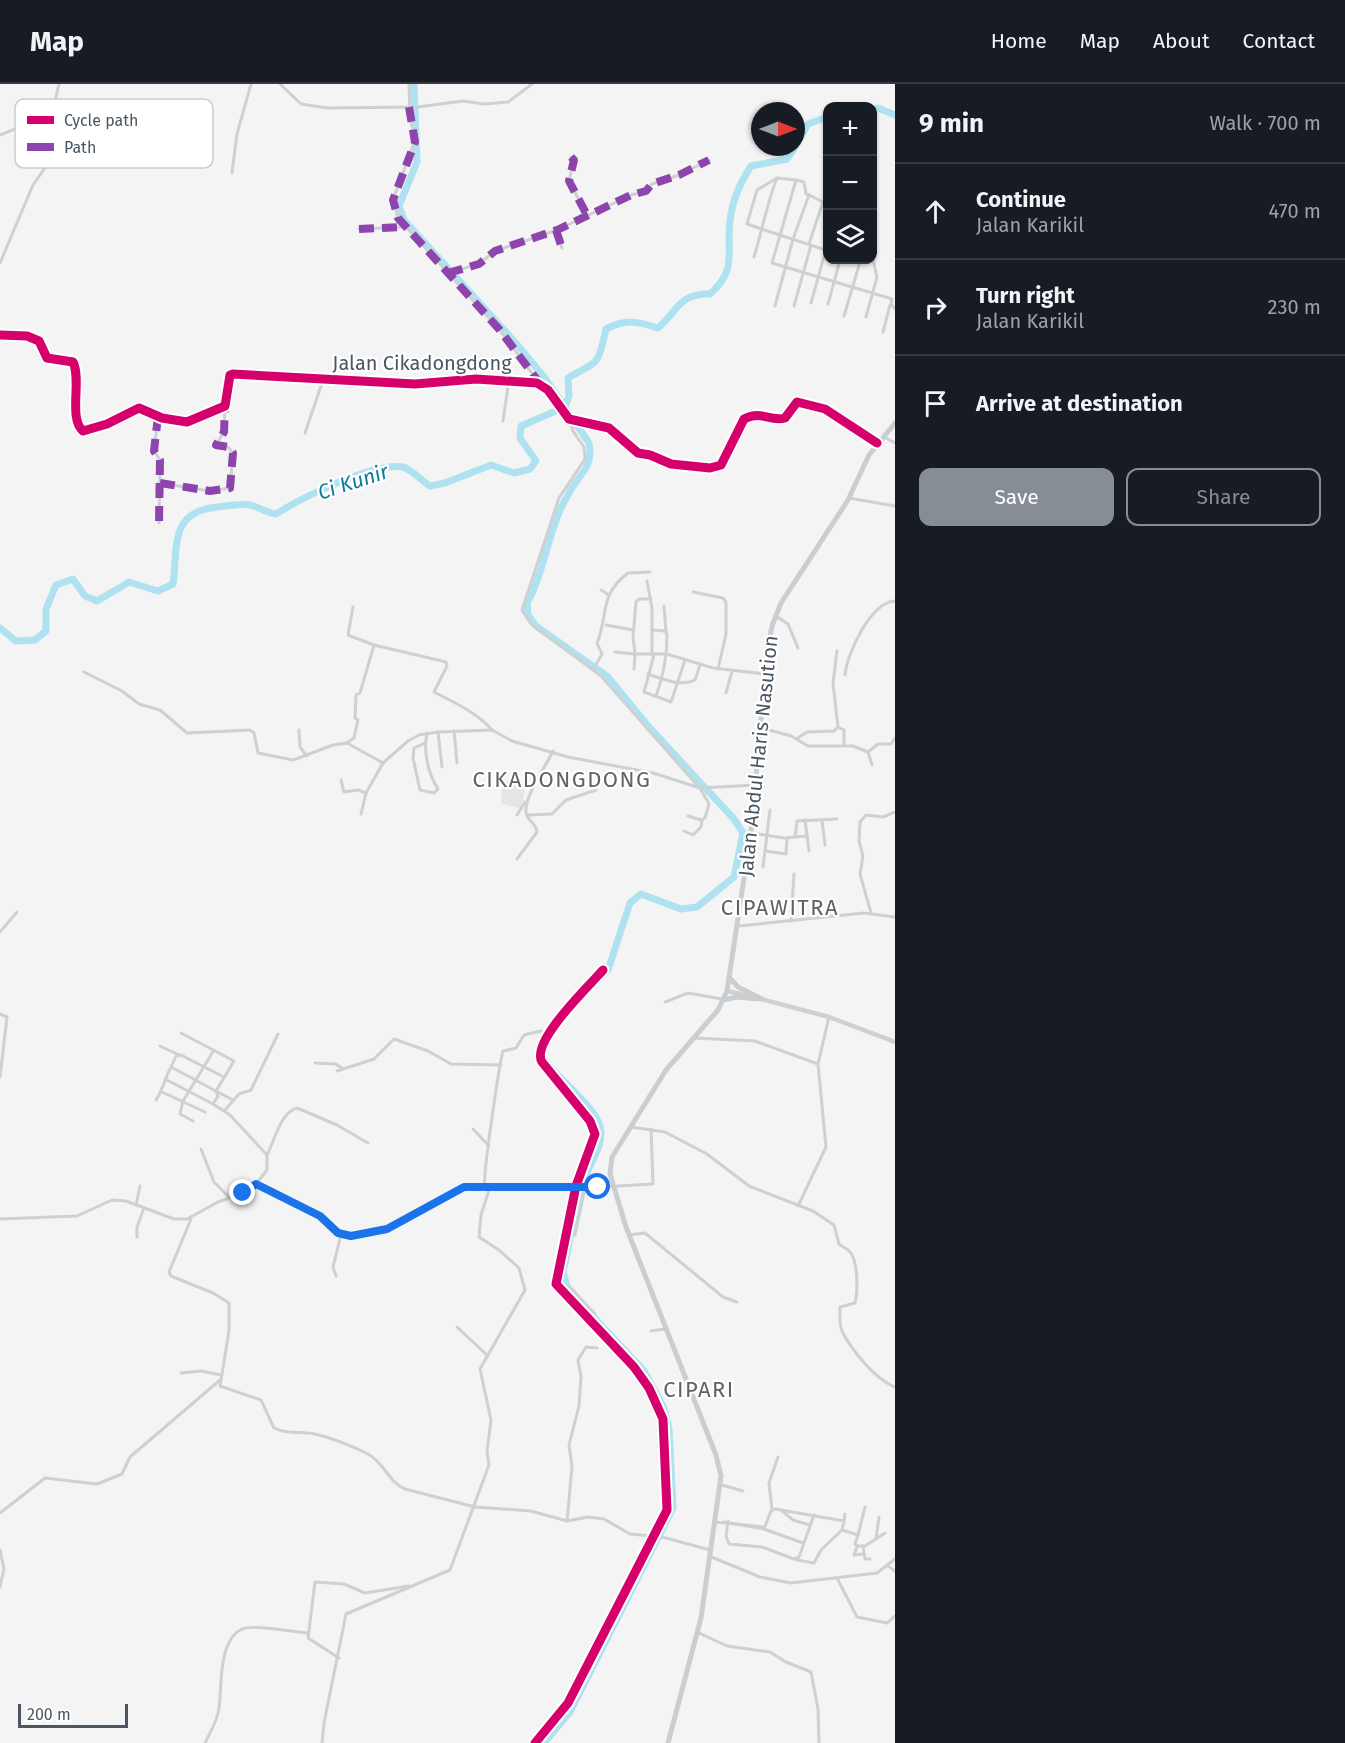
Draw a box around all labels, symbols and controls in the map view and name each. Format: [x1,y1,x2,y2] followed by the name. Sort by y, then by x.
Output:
[30,25,84,58] text: Map
[991,28,1047,54] text: Home
[1080,28,1120,54] text: Map
[1153,28,1210,54] text: About
[1243,28,1315,54] text: Contact
[15,99,213,168] legend
[751,102,805,156] north arrow
[823,102,877,264] map controls
[823,102,877,156] button: +
[919,108,984,139] text: 9 min
[64,111,138,130] text: Cycle path
[1210,111,1321,135] text: Walk · 700 m
[64,138,96,157] text: Path
[823,156,877,210] button: −
[976,186,1066,213] text: Continue
[919,195,952,228] icon: ahead
[1269,199,1321,223] text: 470 m
[823,210,877,264] button: layers
[976,213,1084,237] text: Jalan Karikil
[976,282,1075,309] text: Turn right
[919,291,952,324] icon: right
[1268,295,1321,319] text: 230 m
[976,309,1084,333] text: Jalan Karikil
[332,351,512,375] street label: Jalan Cikadongdong
[919,387,952,420] icon: arrive
[976,390,1183,417] text: Arrive at destination
[314,458,393,506] water label: Ci Kunir
[919,468,1114,526] button: Save
[1126,468,1321,526] button: Share
[733,634,783,878] street label: Jalan Abdul Haris Nasution
[473,766,651,793] district label: CIKADONGDONG
[721,894,839,921] district label: CIPAWITRA
[584,1173,610,1199] route start
[229,1179,255,1205] route end
[663,1376,735,1403] district label: CIPARI
[18,1701,128,1728] scale bar
[27,1705,71,1724] text: 200 m

